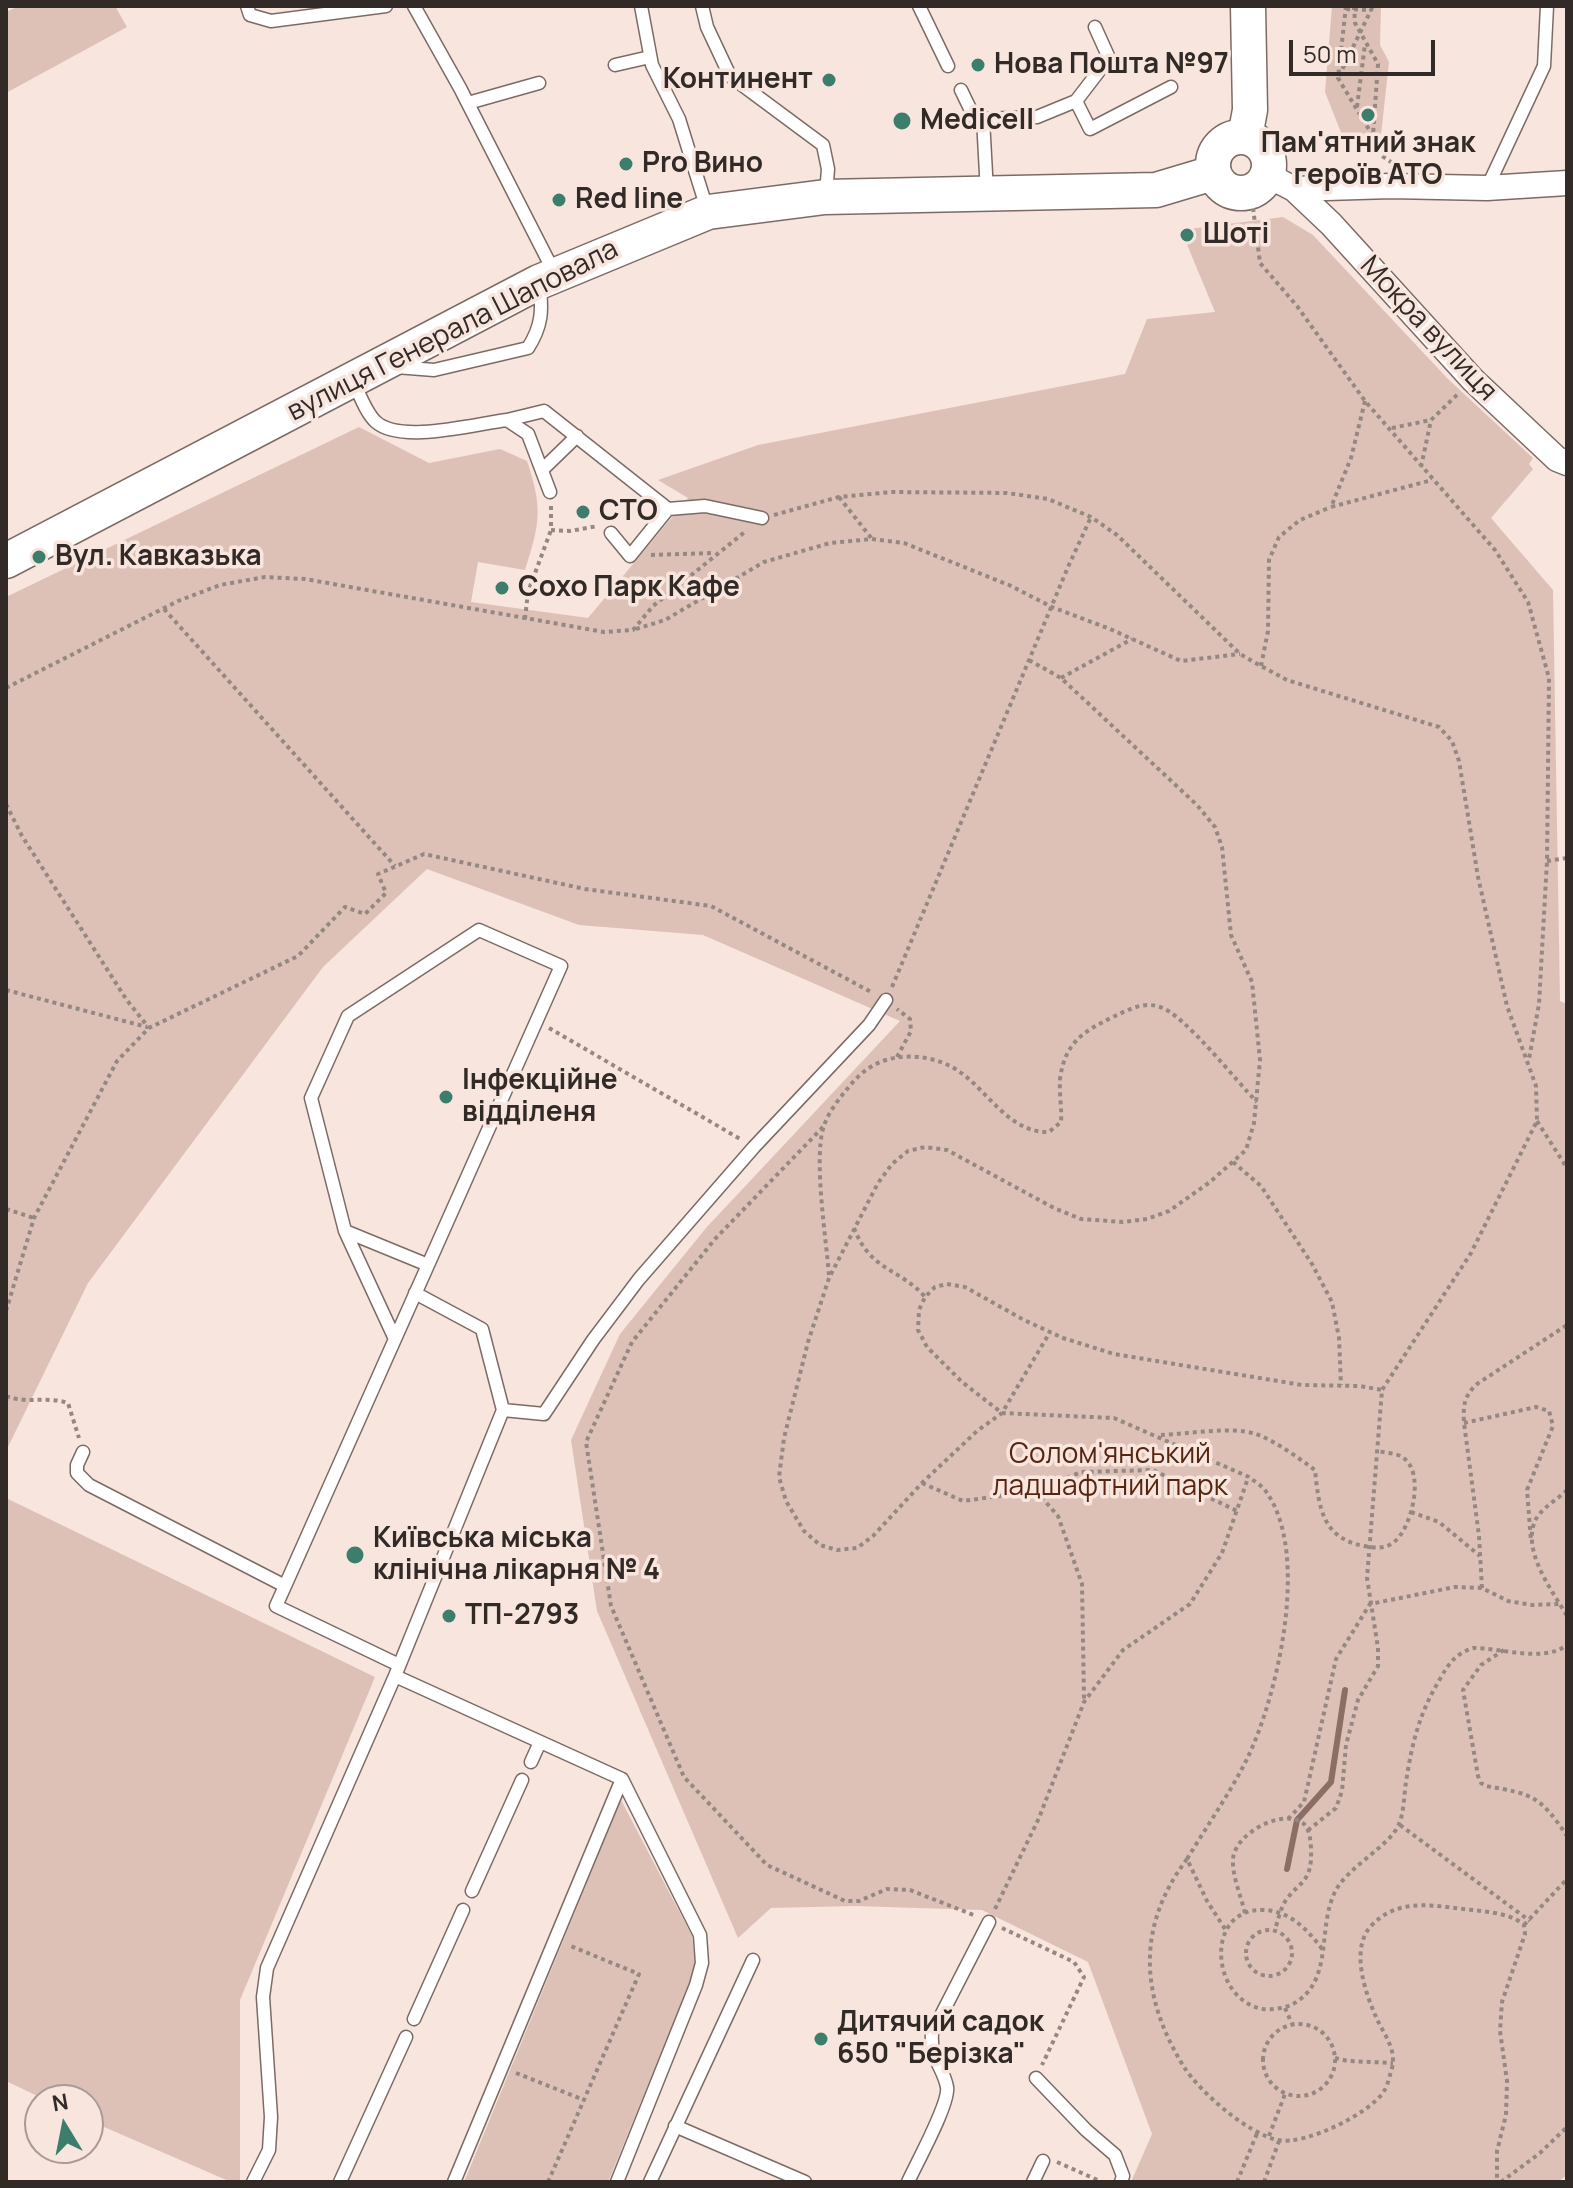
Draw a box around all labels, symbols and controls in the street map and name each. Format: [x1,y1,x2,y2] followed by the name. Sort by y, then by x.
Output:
[1293,24,1439,74] scale bar
[1303,37,1357,70] text: 50 m
[994,48,1229,82] place label: Нова Пошта №97
[969,56,987,74] marker: Нова Пошта №97
[663,63,813,97] place label: Континент
[820,71,838,89] marker: Континент
[920,104,1034,138] place label: Medicell
[1359,106,1377,124] marker: Пам'ятний знак героїв АТО
[891,110,913,132] marker: Medicell
[1261,127,1475,193] place label: Пам'ятний знак героїв АТО
[642,147,763,181] place label: Pro Вино
[617,155,635,173] marker: Pro Вино
[575,183,683,217] place label: Red line
[550,191,568,209] marker: Red line
[1203,218,1269,252] place label: Шоті
[1178,226,1196,244] marker: Шоті
[282,233,624,429] street label: вулиця Генерала Шаповала
[1352,250,1504,408] street label: Мокра вулиця
[599,495,658,529] place label: СТО
[574,503,592,521] marker: СТО
[55,540,262,574] place label: Вул. Кавказька
[30,548,48,566] marker: Вул. Кавказька
[518,571,740,605] place label: Сохо Парк Кафе
[493,579,511,597] marker: Сохо Парк Кафе
[462,1064,618,1130] place label: Інфекційне відділеня
[437,1088,455,1106] marker: Інфекційне відділеня
[992,1438,1228,1504] park label: Солом'янський ладшафтний парк
[373,1522,660,1588] place label: Київська міська клінічна лікарня № 4
[344,1544,366,1566] marker: Київська міська клінічна лікарня № 4
[465,1599,579,1633] place label: ТП-2793
[440,1607,458,1625] marker: ТП-2793
[837,2006,1044,2072] place label: Дитячий садок 650 "Берізка"
[812,2030,830,2048] marker: Дитячий садок 650 "Берізка"
[24,2084,104,2164] north arrow
[50,2086,71,2118] text: N

